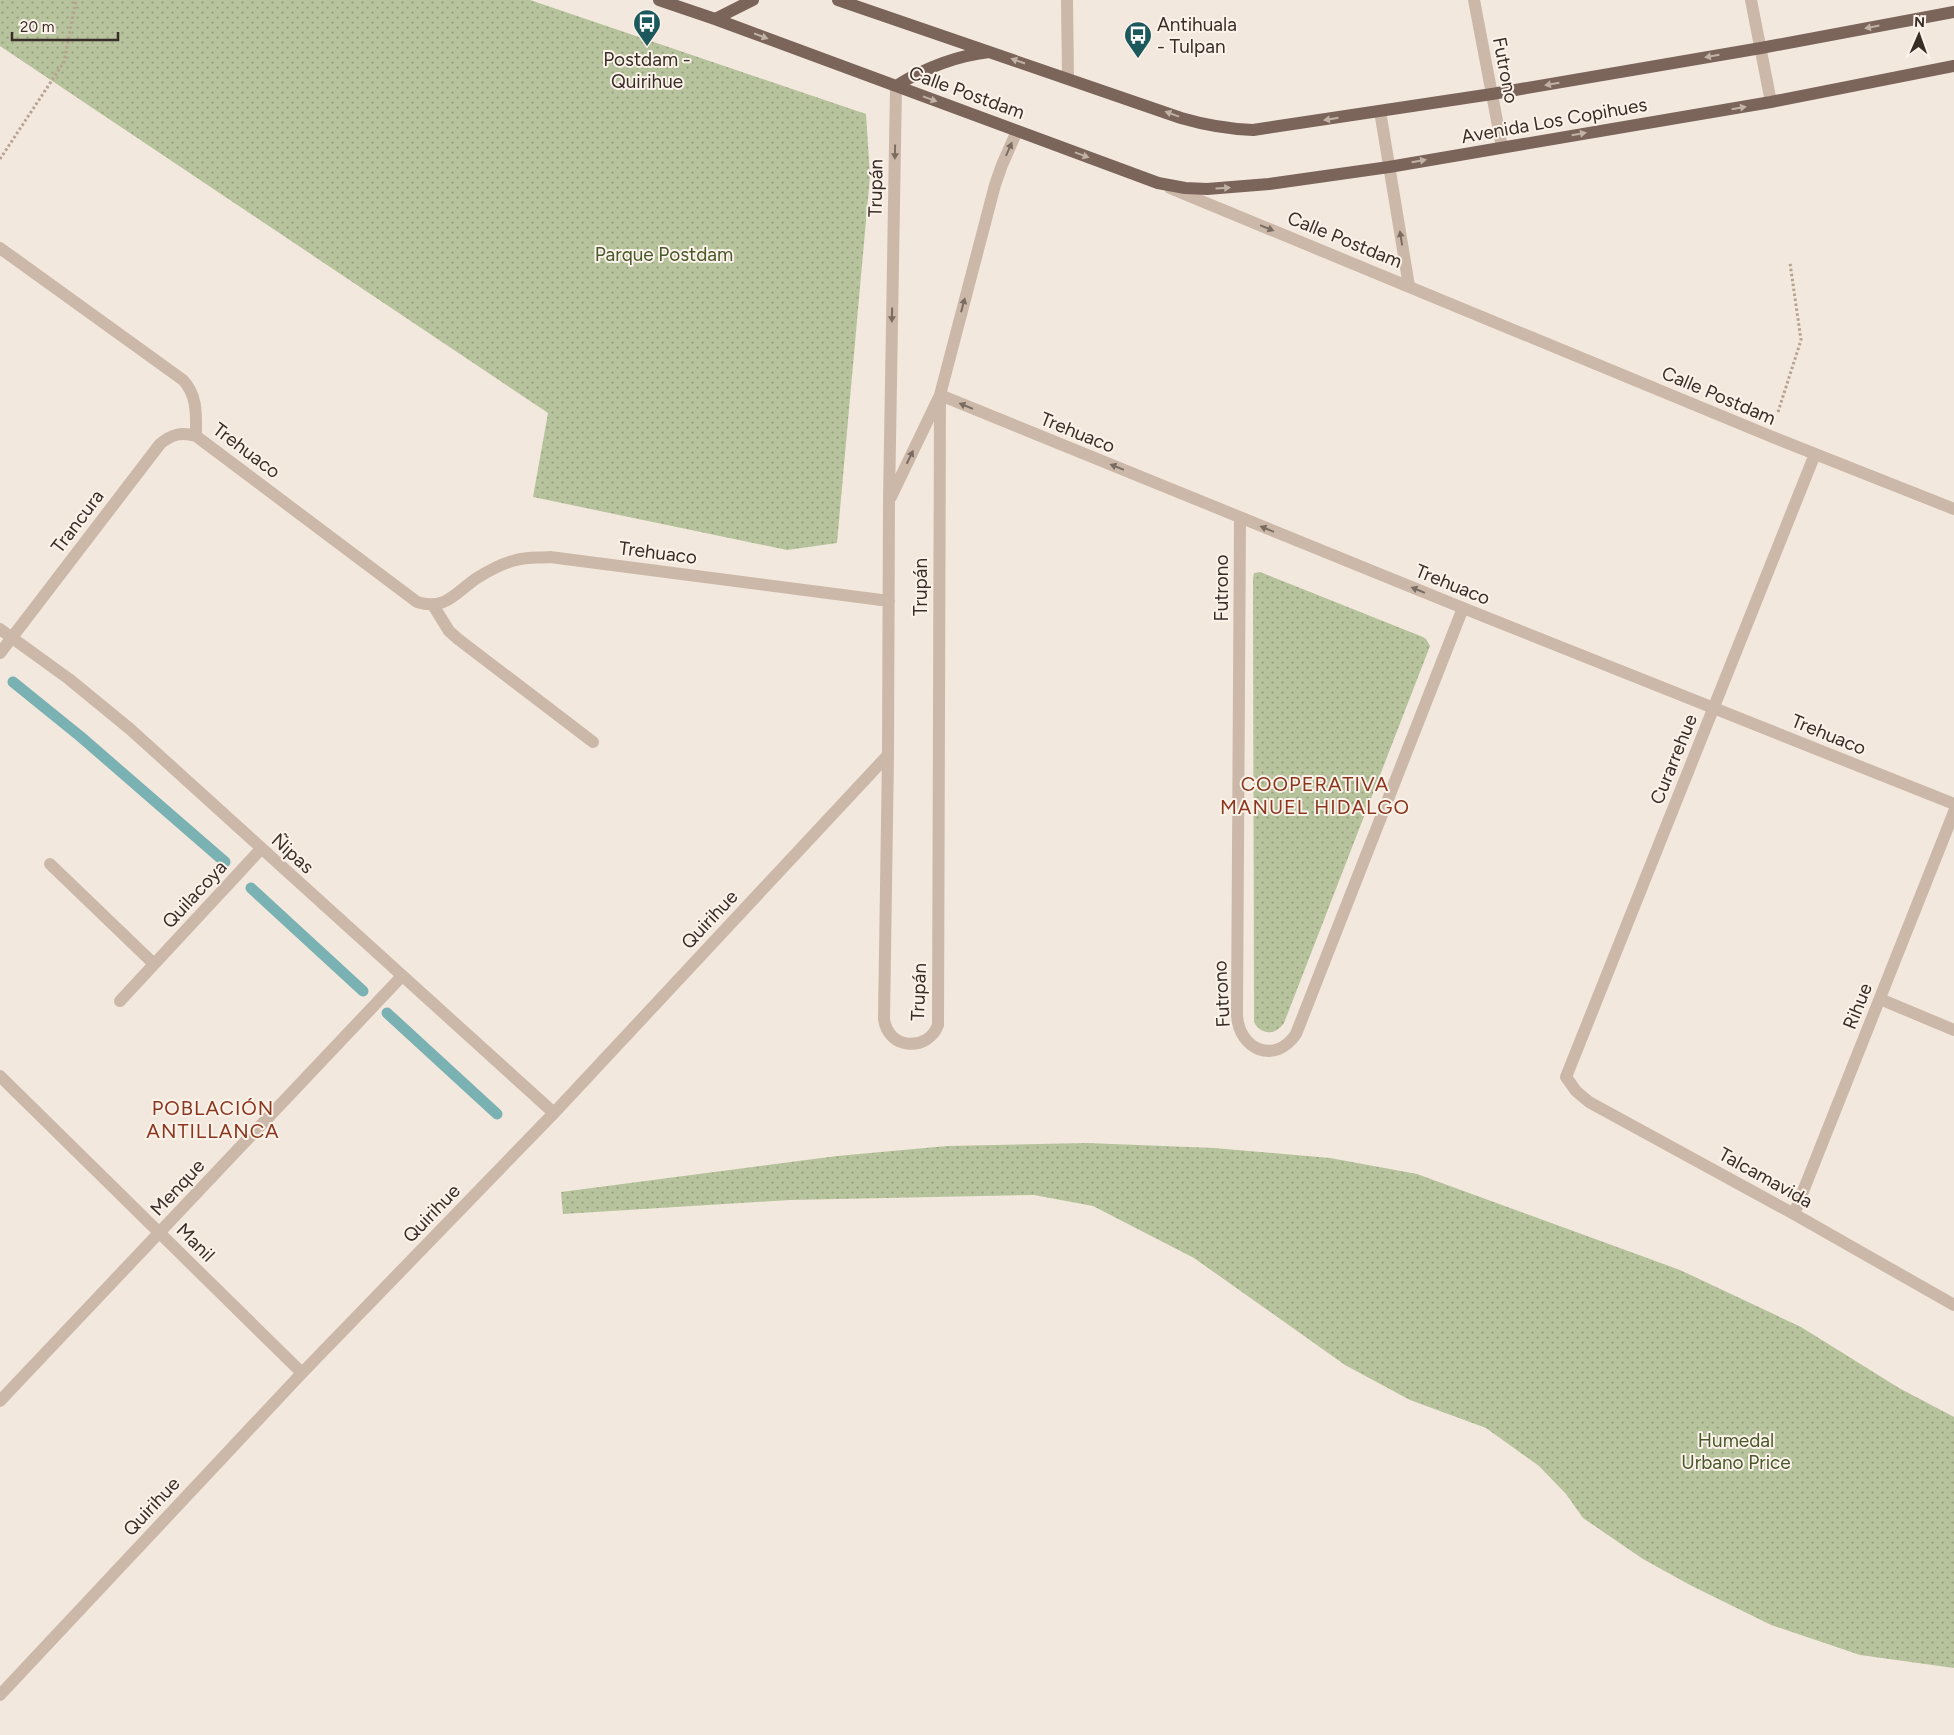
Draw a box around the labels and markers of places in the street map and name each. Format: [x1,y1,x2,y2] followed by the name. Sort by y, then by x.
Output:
[632,8,662,47] bus stop icon: Postdam - Quirihue
[1157,13,1237,58] place label: Antihuala - Tulpan
[1123,20,1153,59] bus stop icon: Antihuala - Tulpan
[603,48,691,93] place label: Postdam - Quirihue

